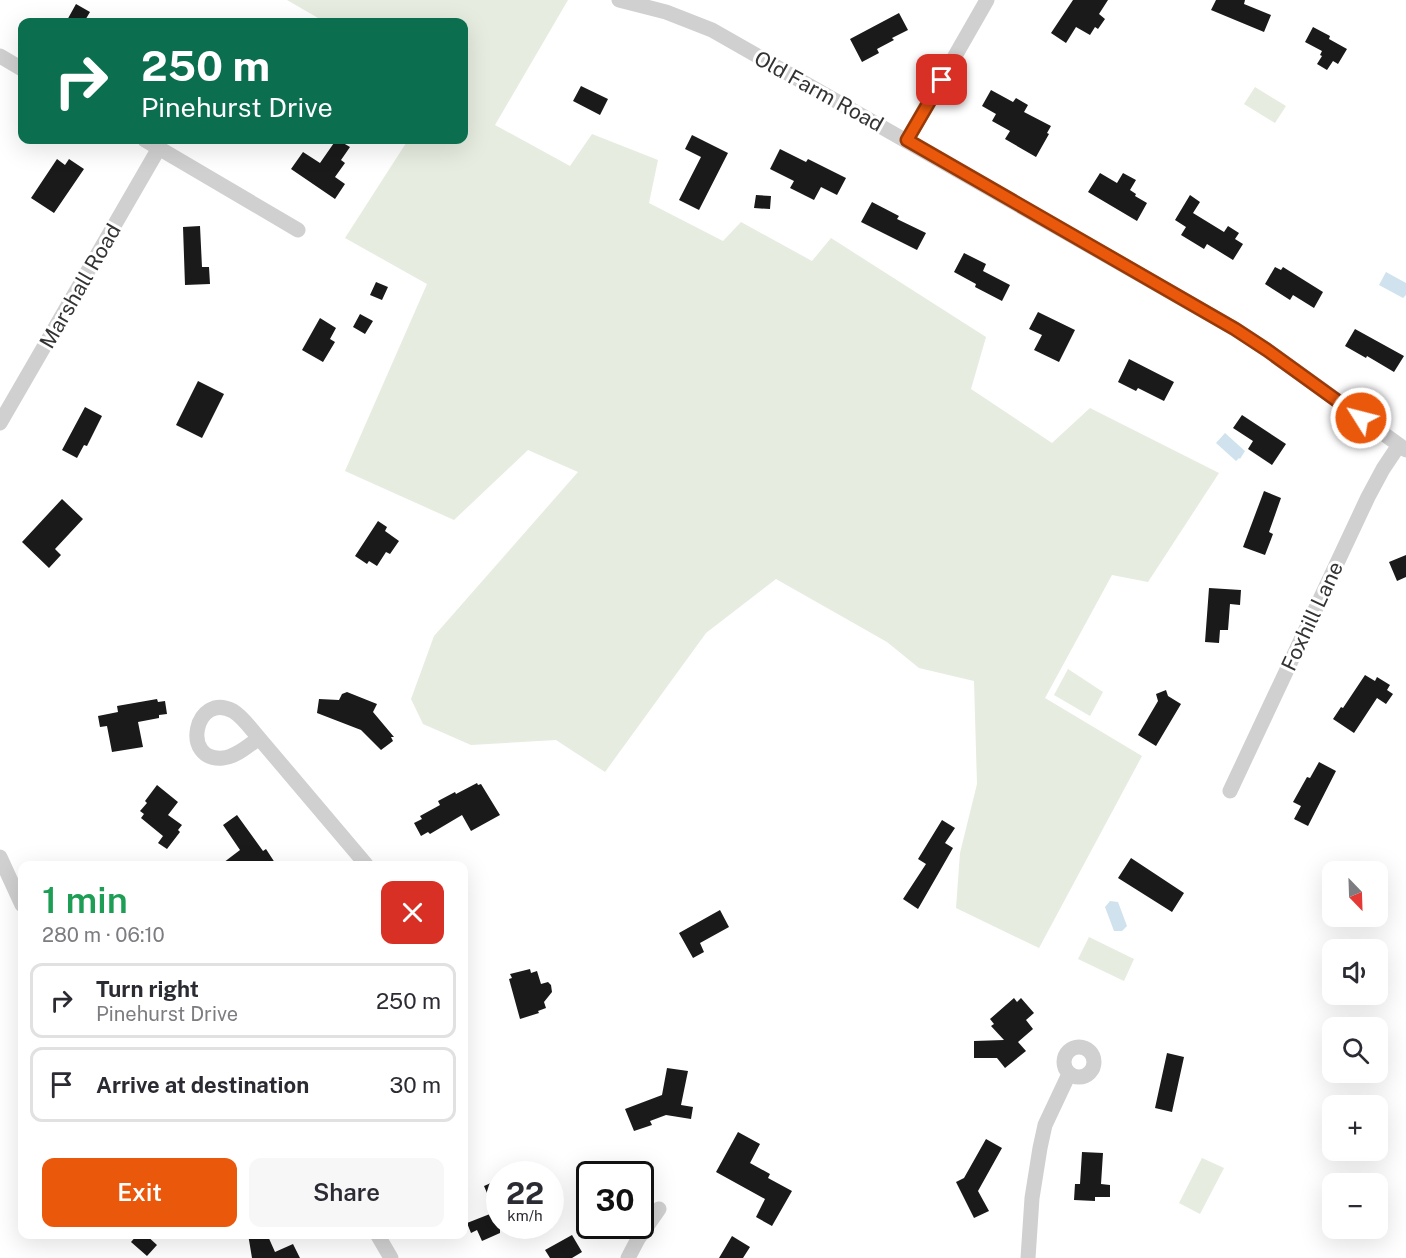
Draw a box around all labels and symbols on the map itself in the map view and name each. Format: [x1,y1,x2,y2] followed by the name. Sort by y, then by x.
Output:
[750,45,888,137] street label: Old Farm Road
[916,54,967,105] pin
[34,219,126,353] street label: Marshall Road
[1329,386,1393,450] position arrow
[1276,557,1348,675] street label: Foxhill Lane
[1322,861,1388,927] north arrow
[576,1161,654,1239] speed limit sign: 30

